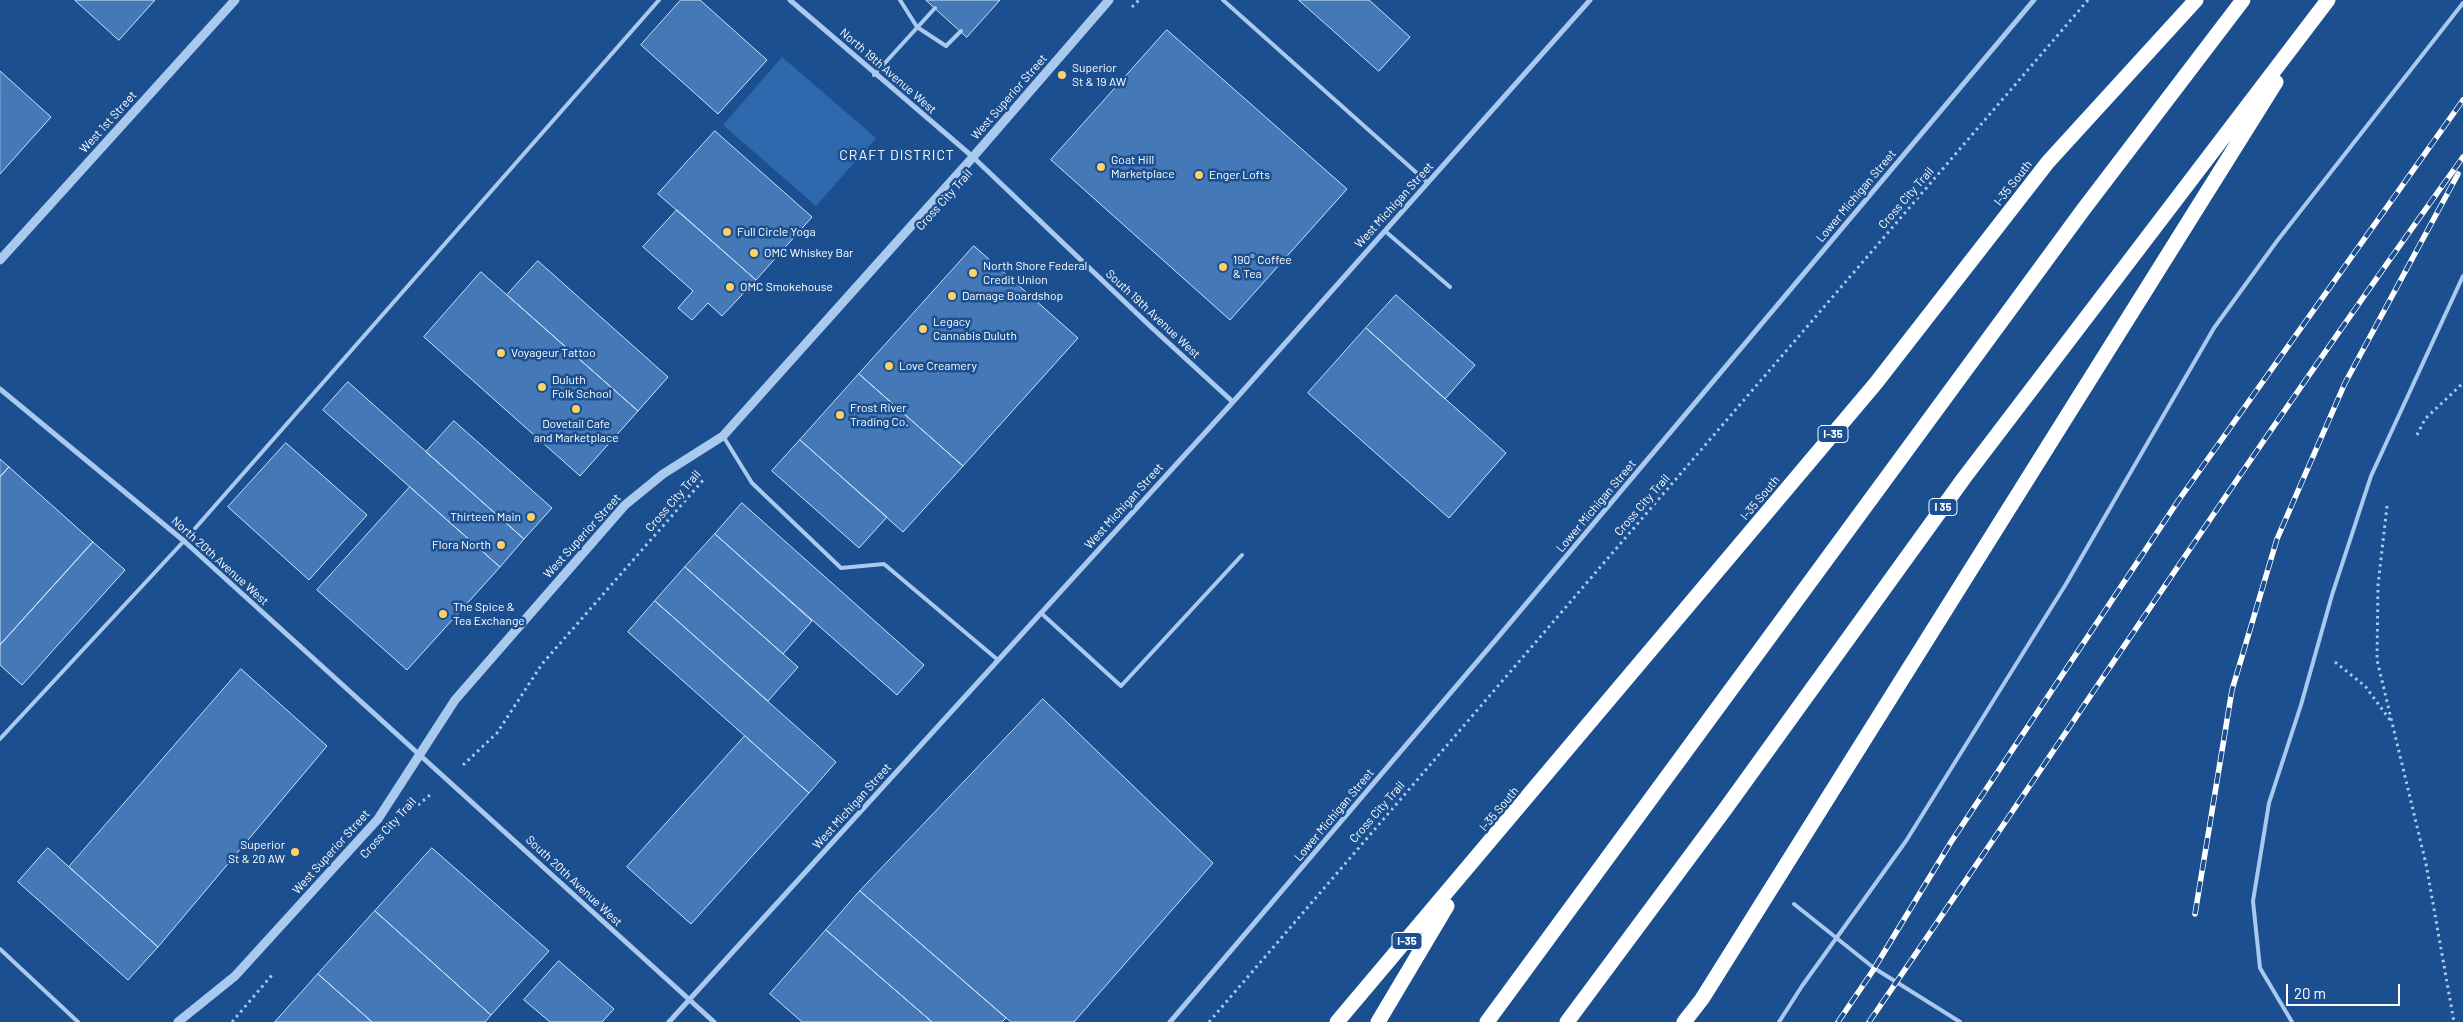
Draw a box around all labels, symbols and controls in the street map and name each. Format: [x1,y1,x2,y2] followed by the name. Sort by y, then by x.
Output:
[837,25,939,117] street label: North 19th Avenue West
[968,51,1050,143] street label: West Superior Street
[1072,61,1126,89] place label: Superior St & 19 AW
[1056,69,1068,81] marker: Superior St & 19 AW
[76,88,140,156] street label: West 1st Street
[838,147,956,163] district label: CRAFT DISTRICT
[1813,147,1899,245] street label: Lower Michigan Street
[1111,153,1175,181] place label: Goat Hill Marketplace
[1991,158,2035,208] street label: I-35 South
[1352,159,1436,251] street label: West Michigan Street
[1095,161,1107,173] marker: Goat Hill Marketplace
[1875,164,1937,232] street label: Cross City Trail
[913,167,975,233] street label: Cross City Trail
[1209,168,1270,182] place label: Enger Lofts
[1193,169,1205,181] marker: Enger Lofts
[737,225,816,239] place label: Full Circle Yoga
[721,226,733,238] marker: Full Circle Yoga
[764,246,853,260] place label: OMC Whiskey Bar
[748,247,760,259] marker: OMC Whiskey Bar
[1233,253,1292,281] place label: 190° Coffee & Tea
[983,259,1087,287] place label: North Shore Federal Credit Union
[1217,261,1229,273] marker: 190° Coffee & Tea
[967,267,979,279] marker: North Shore Federal Credit Union
[1103,267,1203,361] street label: South 19th Avenue West
[740,280,833,294] place label: OMC Smokehouse
[724,281,736,293] marker: OMC Smokehouse
[962,289,1063,303] place label: Damage Boardshop
[946,290,958,302] marker: Damage Boardshop
[933,315,1017,343] place label: Legacy Cannabis Duluth
[917,323,929,335] marker: Legacy Cannabis Duluth
[511,346,596,360] place label: Voyageur Tattoo
[495,347,507,359] marker: Voyageur Tattoo
[899,359,977,373] place label: Love Creamery
[883,360,895,372] marker: Love Creamery
[552,373,612,401] place label: Duluth Folk School
[536,381,548,393] marker: Duluth Folk School
[850,401,909,429] place label: Frost River Trading Co.
[570,403,582,415] marker: Dovetail Cafe and Marketplace
[834,409,846,421] marker: Frost River Trading Co.
[533,417,619,445] place label: Dovetail Cafe and Marketplace
[1818,426,1848,442] road number: I-35
[1553,457,1639,555] street label: Lower Michigan Street
[1082,460,1166,552] street label: West Michigan Street
[642,467,704,535] street label: Cross City Trail
[1611,471,1673,539] street label: Cross City Trail
[1737,473,1783,523] street label: I-35 South
[540,491,624,581] street label: West Superior Street
[1929,498,1957,516] road number: I 35
[450,510,521,524] place label: Thirteen Main
[525,511,537,523] marker: Thirteen Main
[168,514,272,608] street label: North 20th Avenue West
[432,538,491,552] place label: Flora North
[495,539,507,551] marker: Flora North
[453,600,525,628] place label: The Spice & Tea Exchange
[437,608,449,620] marker: The Spice & Tea Exchange
[810,760,894,852] street label: West Michigan Street
[1291,766,1377,864] street label: Lower Michigan Street
[1346,778,1408,846] street label: Cross City Trail
[1476,784,1522,834] street label: I-35 South
[357,795,419,861] street label: Cross City Trail
[289,807,373,897] street label: West Superior Street
[523,833,625,929] street label: South 20th Avenue West
[228,838,285,866] place label: Superior St & 20 AW
[289,846,301,858] marker: Superior St & 20 AW
[1392,932,1422,949] road number: I-35
[2288,974,2402,1006] scale bar
[2294,984,2326,1002] text: 20 m

